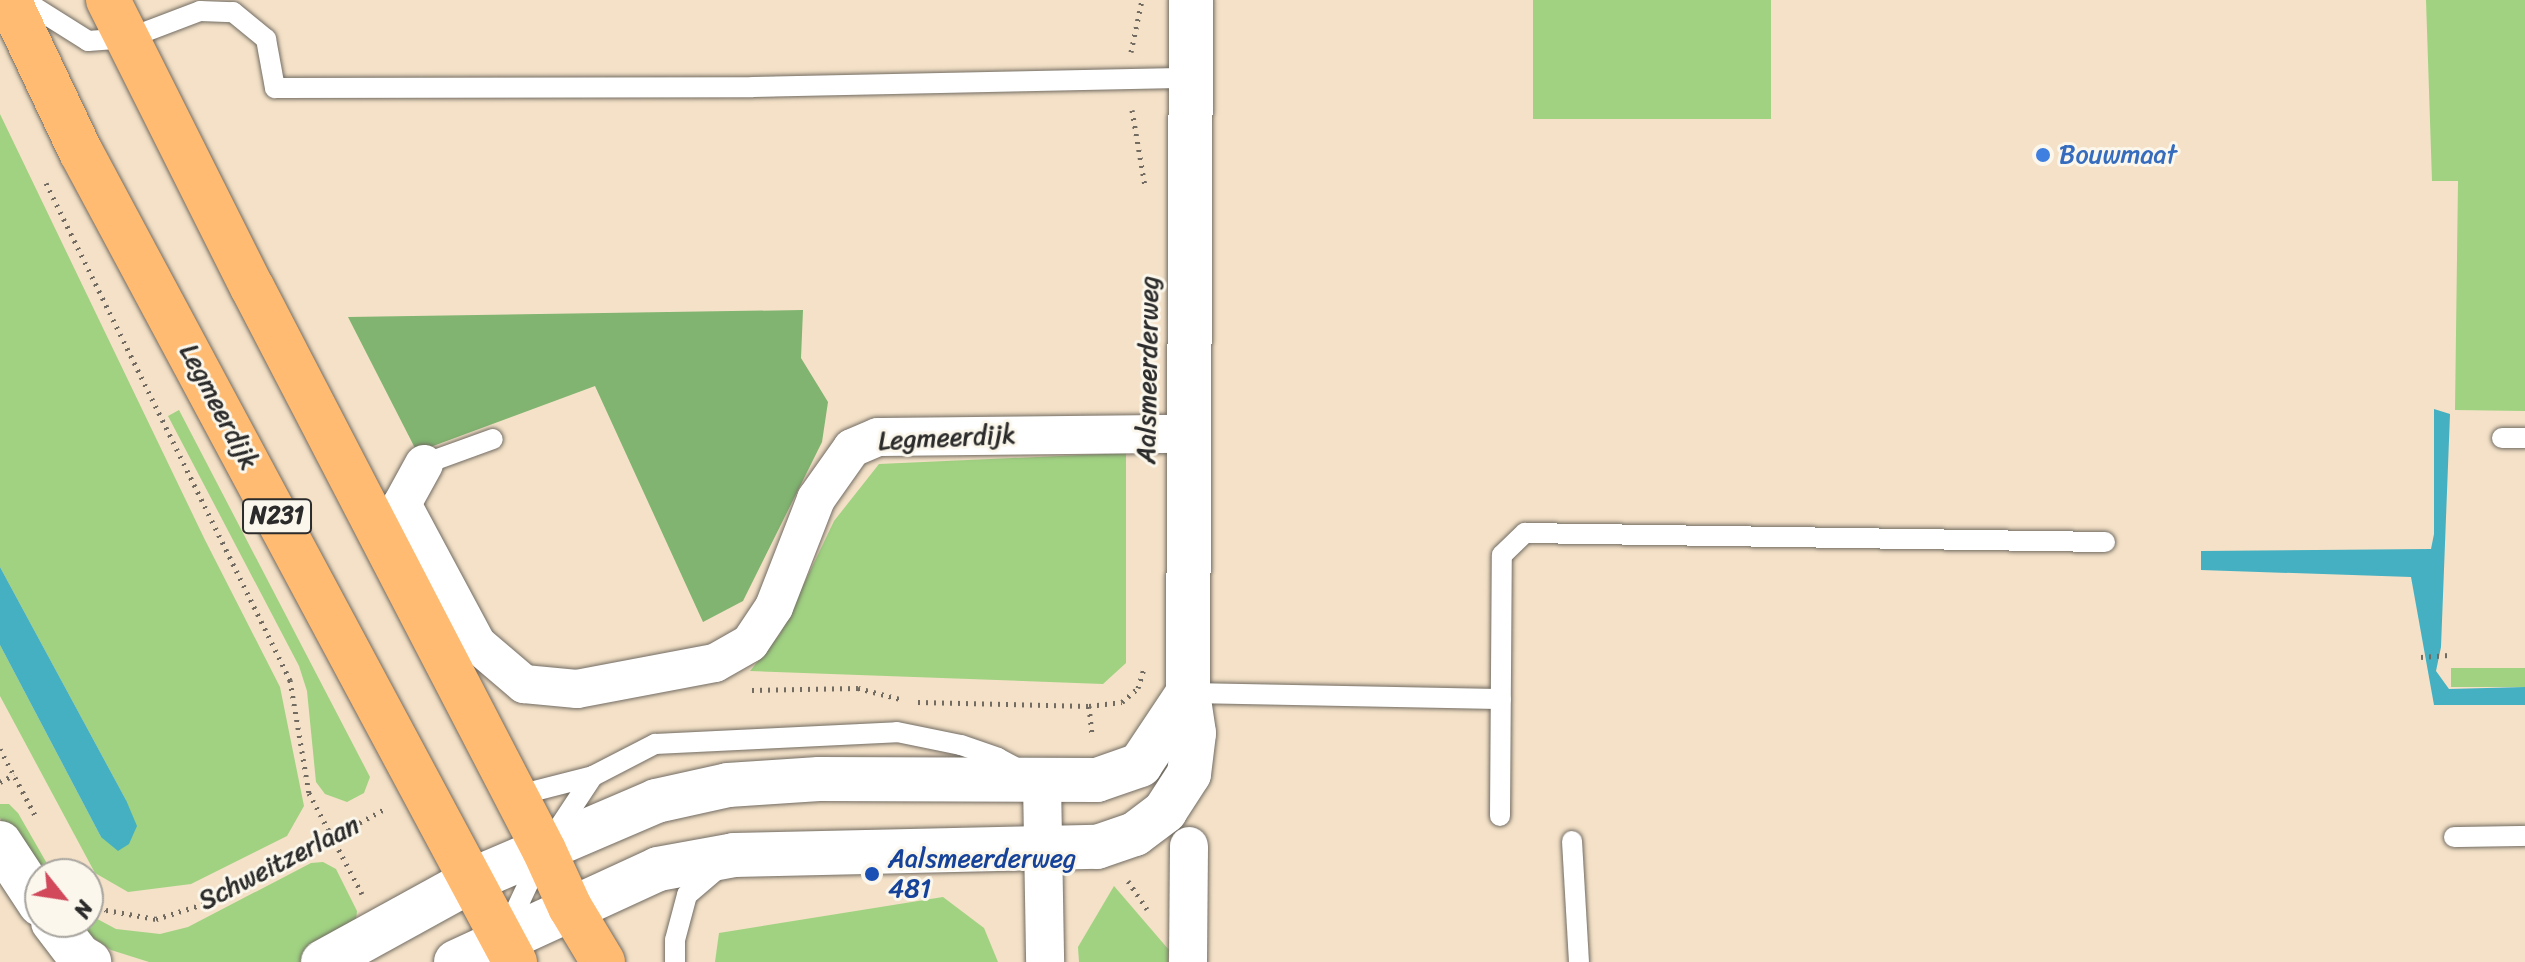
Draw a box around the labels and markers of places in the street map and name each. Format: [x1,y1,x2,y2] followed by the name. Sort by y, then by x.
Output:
[2059,139,2177,171] place label: Bouwmaat
[2034,146,2052,164] marker: Bouwmaat
[888,843,1076,904] place label: Aalsmeerderweg 481
[863,865,881,883] marker: Aalsmeerderweg 481

